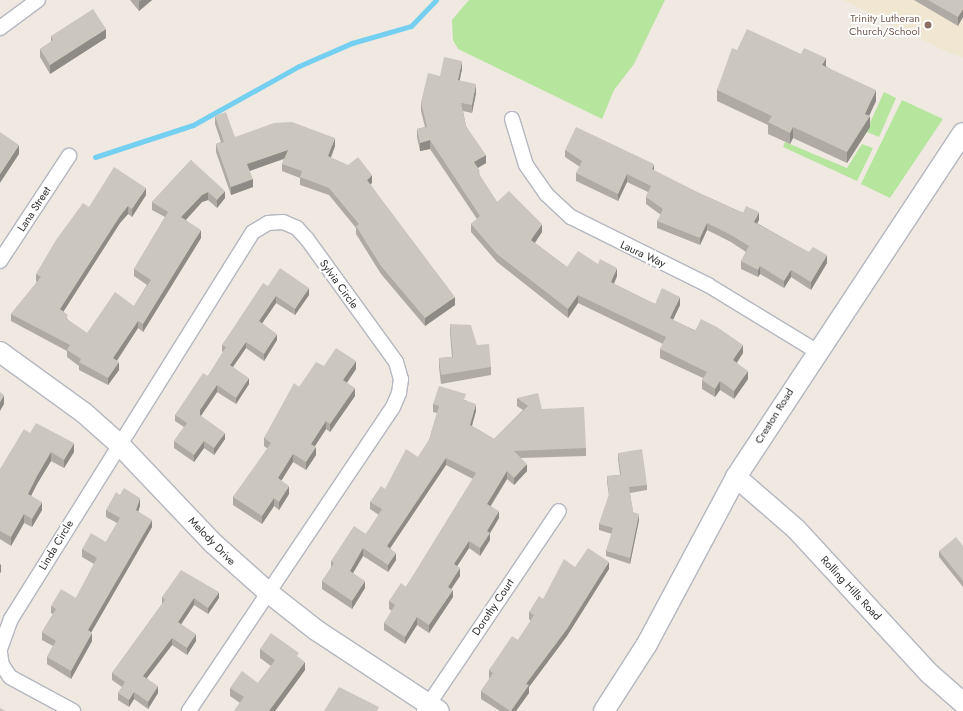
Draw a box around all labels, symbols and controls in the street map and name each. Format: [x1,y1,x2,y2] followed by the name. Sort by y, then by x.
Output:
[849,12,920,38] place label: Trinity Lutheran Church/School
[923,20,933,30] marker: Trinity Lutheran Church/School
[15,184,53,234] street label: Lana Street
[618,238,668,270] street label: Laura Way
[317,257,361,311] street label: Sylvia Circle
[752,386,796,446] street label: Creston Road
[186,514,238,568] street label: Melody Drive
[36,518,76,572] street label: Linda Circle
[818,553,884,623] street label: Rolling Hills Road
[469,576,517,638] street label: Dorothy Court

